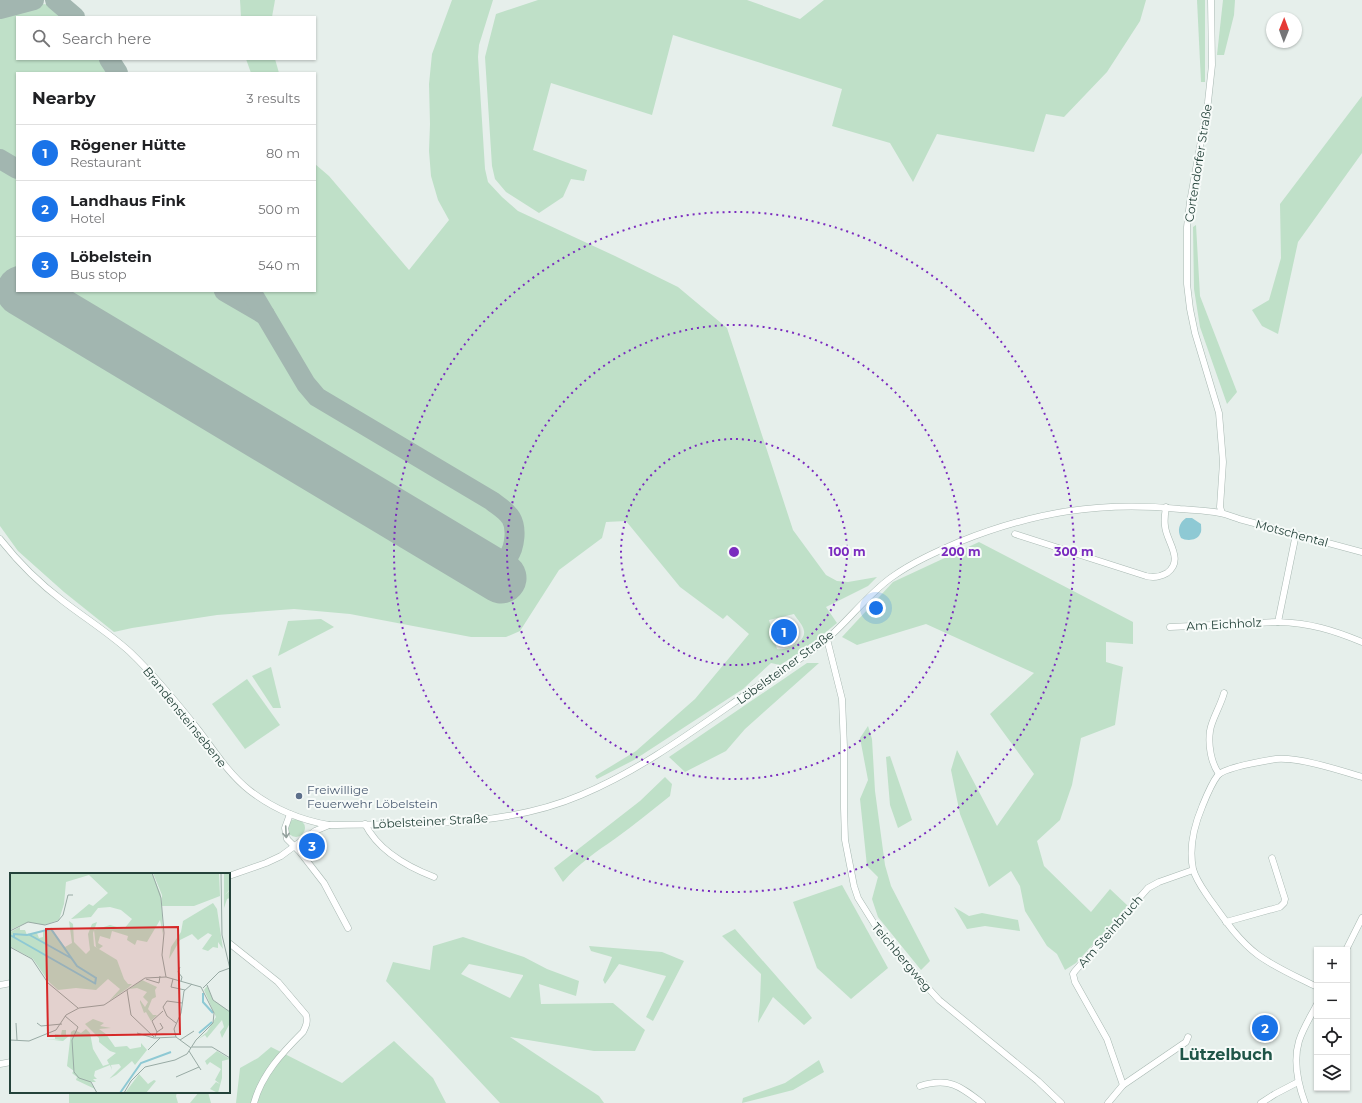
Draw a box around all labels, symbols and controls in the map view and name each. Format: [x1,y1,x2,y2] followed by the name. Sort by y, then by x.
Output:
[1266,12,1302,48] north arrow
[16,16,316,60] search box
[30,27,52,49] icon: search
[62,29,151,48] text: Search here
[32,88,96,108] text: Nearby
[246,90,300,106] text: 3 results
[1181,103,1215,223] street label: Cortendorfer Straße
[70,135,186,154] text: Rögener Hütte
[42,145,48,161] text: 1
[266,145,300,161] text: 80 m
[70,154,141,170] text: Restaurant
[70,191,186,210] text: Landhaus Fink
[41,201,49,217] text: 2
[258,201,300,217] text: 500 m
[70,210,105,226] text: Hotel
[70,247,152,266] text: Löbelstein
[41,257,49,273] text: 3
[258,257,300,273] text: 540 m
[70,266,127,282] text: Bus stop
[1254,516,1330,550] street label: Motschental
[829,544,865,559] text: 100 m
[941,544,981,559] text: 200 m
[1053,544,1094,559] text: 300 m
[727,545,741,559] centre of rings
[866,598,886,618] your location
[1186,615,1262,633] street label: Am Eichholz
[771,617,797,647] pin: 1
[734,627,836,707] street label: Löbelsteiner Straße
[140,664,230,770] street label: Brandensteinsebene
[307,782,438,811] place label: Freiwillige Feuerwehr Löbelstein
[294,791,304,801] marker: Freiwillige Feuerwehr Löbelstein
[372,810,488,832] street label: Löbelsteiner Straße
[282,825,289,838] one-way arrow
[299,831,325,861] pin: 3
[10,873,230,1093] inset map
[1075,892,1145,970] street label: Am Steinbruch
[869,919,935,995] street label: Teichbergweg
[1314,947,1350,1091] map controls
[1314,947,1350,983] button: +
[1314,983,1350,1019] button: −
[1252,1013,1278,1043] pin: 2
[1314,1019,1350,1055] button: locate
[1179,1045,1273,1064] district label: Lützelbuch
[1314,1055,1350,1091] button: layers

